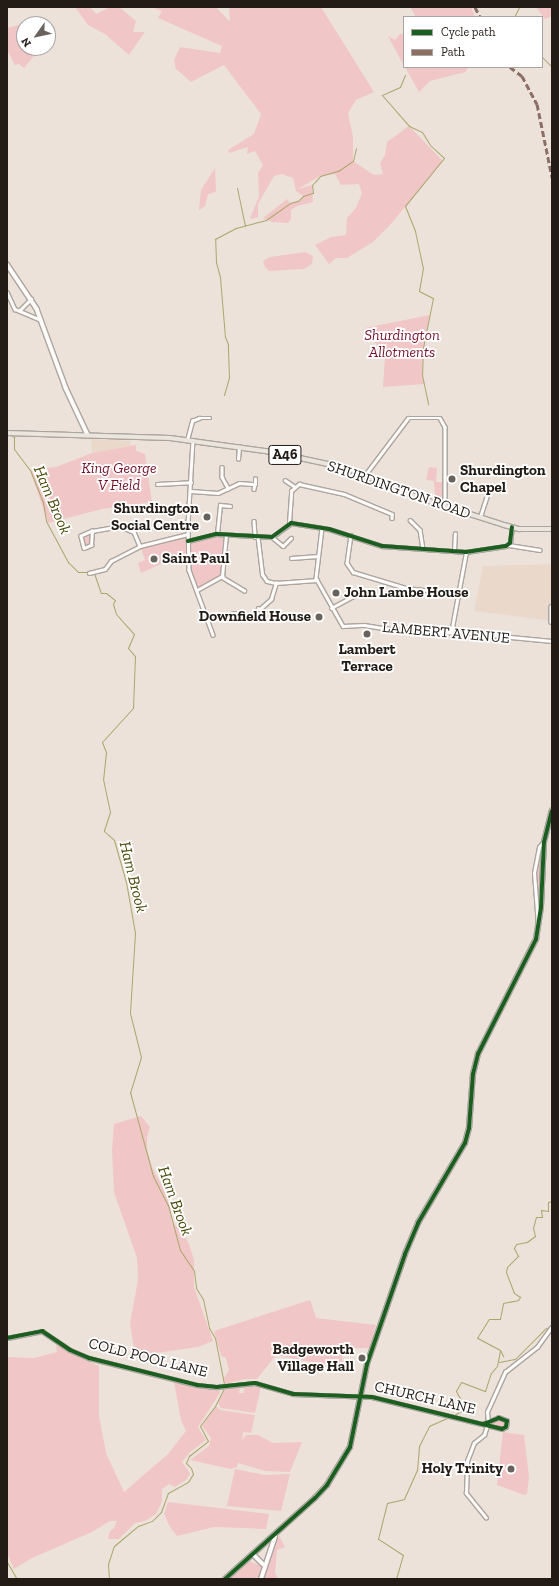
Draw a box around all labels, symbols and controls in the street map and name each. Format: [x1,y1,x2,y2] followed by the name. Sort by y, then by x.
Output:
[16,16,56,56] north arrow
[403,16,543,68] legend
[441,25,495,39] text: Cycle path
[19,35,34,49] text: N
[441,45,465,59] text: Path
[364,326,440,361] park label: Shurdington Allotments
[268,443,302,467] road number: A46
[325,457,473,523] street label: SHURDINGTON ROAD
[81,459,157,494] park label: King George V Field
[460,461,546,496] place label: Shurdington Chapel
[29,463,75,537] water label: Ham Brook
[447,474,457,484] marker: Shurdington Chapel
[111,499,199,534] place label: Shurdington Social Centre
[202,512,212,522] marker: Shurdington Social Centre
[162,550,230,568] place label: Saint Paul
[149,554,159,564] marker: Saint Paul
[344,584,468,602] place label: John Lambe House
[331,588,341,598] marker: John Lambe House
[199,608,311,626] place label: Downfield House
[314,612,324,622] marker: Downfield House
[381,618,511,648] street label: LAMBERT AVENUE
[362,629,372,639] marker: Lambert Terrace
[338,640,396,675] place label: Lambert Terrace
[115,839,151,915] water label: Ham Brook
[154,1164,196,1238] water label: Ham Brook
[87,1334,209,1382] street label: COLD POOL LANE
[273,1340,354,1375] place label: Badgeworth Village Hall
[357,1353,367,1363] marker: Badgeworth Village Hall
[373,1378,477,1418] street label: CHURCH LANE
[421,1460,503,1478] place label: Holy Trinity
[506,1464,516,1474] marker: Holy Trinity

